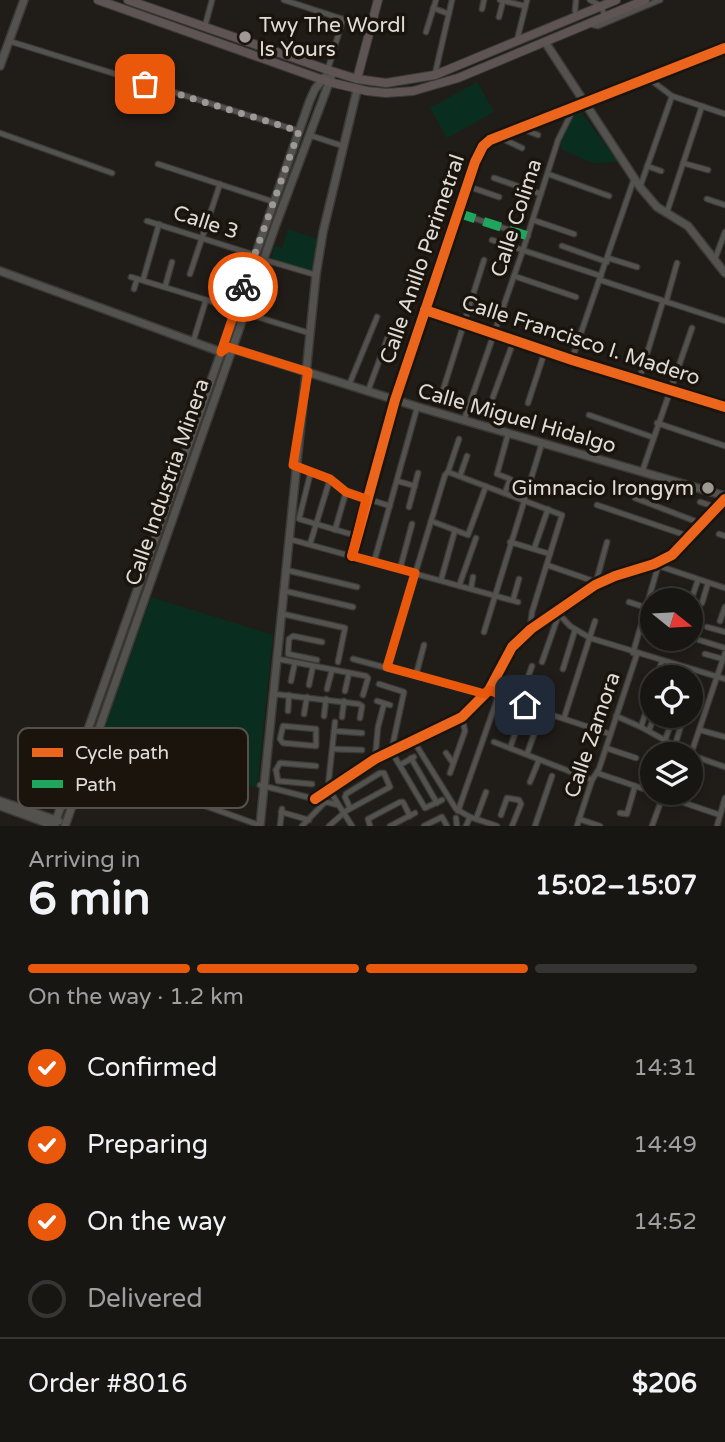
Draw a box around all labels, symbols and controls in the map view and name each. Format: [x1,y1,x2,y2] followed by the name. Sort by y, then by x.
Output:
[259,13,406,62] place label: Twy The Wordl Is Yours
[237,29,253,45] marker: Twy The Wordl Is Yours
[115,54,175,114] pin
[126,65,164,103] icon: bag
[375,151,470,367] street label: Calle Anillo Perimetral
[486,156,547,280] street label: Calle Colima
[170,200,242,245] street label: Calle 3
[208,252,278,322] courier
[224,268,262,306] icon: bike
[458,290,703,391] street label: Calle Francisco I. Madero
[120,375,215,589] street label: Calle Industria Minera
[415,378,619,459] street label: Calle Miguel Hidalgo
[511,476,694,501] place label: Gimnacio Irongym
[700,480,716,496] marker: Gimnacio Irongym
[640,588,704,651] north arrow
[640,588,703,805] map controls
[640,665,703,728] button: locate
[559,669,626,801] street label: Calle Zamora
[495,675,555,735] pin
[506,686,544,724] icon: home
[18,728,248,808] legend
[75,742,169,764] text: Cycle path
[640,742,703,805] button: layers
[75,774,117,796] text: Path
[28,846,141,874] text: Arriving in
[535,870,697,901] text: 15:02–15:07
[28,872,151,927] text: 6 min
[28,983,244,1011] text: On the way · 1.2 km
[28,1049,66,1087] icon: check
[87,1052,217,1083] text: Confirmed
[633,1054,697,1082] text: 14:31
[28,1126,66,1164] icon: check
[87,1129,208,1160] text: Preparing
[633,1131,697,1159] text: 14:49
[28,1203,66,1241] icon: check
[87,1206,227,1237] text: On the way
[633,1208,697,1236] text: 14:52
[87,1283,203,1314] text: Delivered
[28,1368,188,1399] text: Order #8016
[632,1368,697,1399] text: $206

